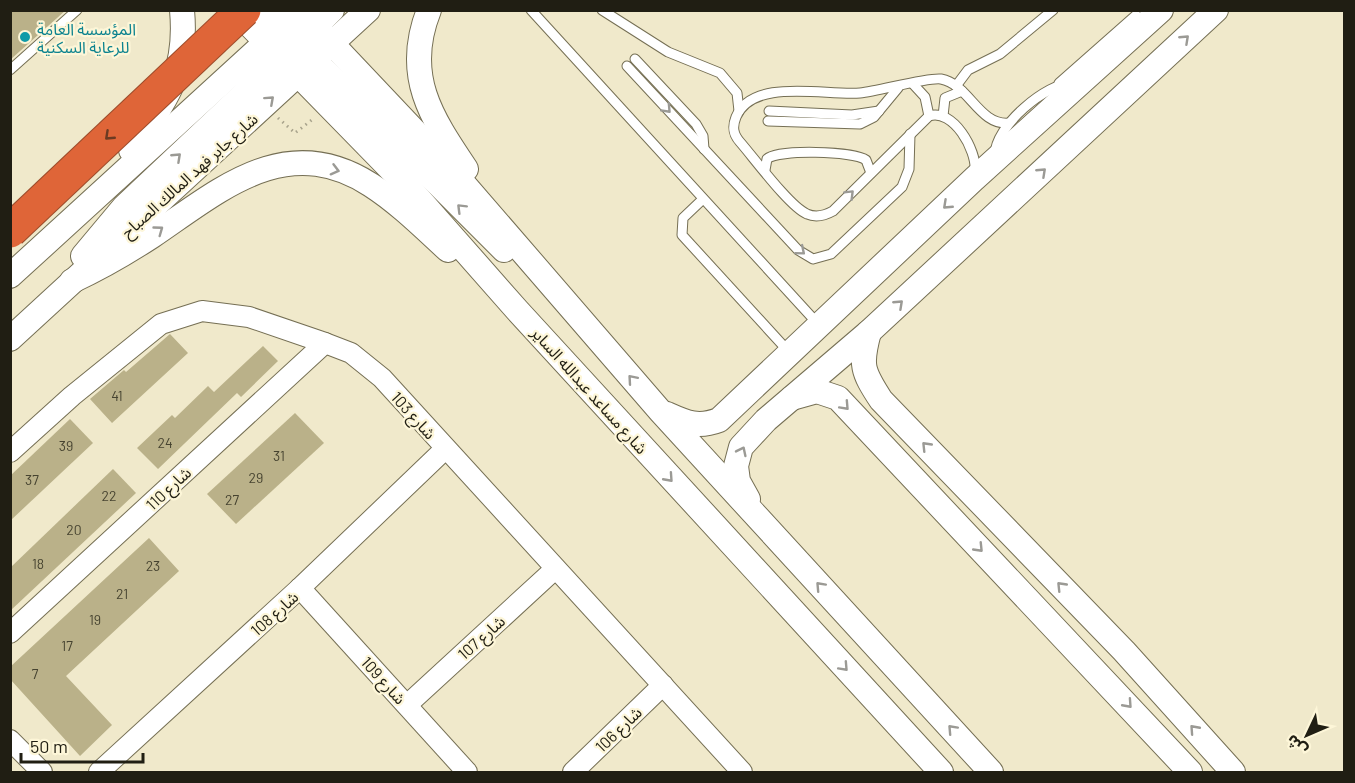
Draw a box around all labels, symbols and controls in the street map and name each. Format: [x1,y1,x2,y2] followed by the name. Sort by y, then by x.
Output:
[37,19,136,57] place label: المؤسسة العامة للرعاية السكنية
[18,30,32,44] marker: المؤسسة العامة للرعاية السكنية
[1178,35,1189,46] one-way arrow
[264,96,274,107] one-way arrow
[660,103,671,113] one-way arrow
[117,109,264,244] street label: شارع جابر فهد المالك الصباح
[105,129,116,140] one-way arrow
[169,153,180,164] one-way arrow
[329,163,340,175] one-way arrow
[1035,168,1046,179] one-way arrow
[844,190,854,201] one-way arrow
[943,198,954,209] one-way arrow
[457,205,468,216] one-way arrow
[152,227,163,238] one-way arrow
[794,244,805,255] one-way arrow
[892,300,903,311] one-way arrow
[524,322,652,460] street label: شارع مساعد عبدالله الساير
[628,375,639,386] one-way arrow
[111,387,123,404] house number: 41
[385,387,440,445] street label: شارع 103
[838,399,849,409] one-way arrow
[157,434,173,451] house number: 24
[59,437,73,454] house number: 39
[922,442,933,453] one-way arrow
[734,446,746,457] one-way arrow
[273,447,285,464] house number: 31
[142,462,197,517] street label: شارع 110
[249,469,263,486] house number: 29
[25,471,39,488] house number: 37
[662,471,673,481] one-way arrow
[101,487,117,504] house number: 22
[225,491,239,508] house number: 27
[66,521,82,538] house number: 20
[971,540,982,551] one-way arrow
[32,555,44,572] house number: 18
[146,557,160,574] house number: 23
[816,582,827,593] one-way arrow
[1057,582,1068,592] one-way arrow
[116,585,128,602] house number: 21
[246,587,304,642] street label: شارع 108
[89,611,101,628] house number: 19
[454,611,511,666] street label: شارع 107
[61,637,73,654] house number: 17
[355,652,410,710] street label: شارع 109
[837,661,848,671] one-way arrow
[32,665,39,682] house number: 7
[1121,697,1132,708] one-way arrow
[591,702,648,759] street label: شارع 106
[1277,705,1337,765] north arrow
[1190,725,1201,736] one-way arrow
[21,726,142,764] scale bar
[948,726,959,736] one-way arrow
[1281,731,1311,760] text: ش
[30,735,68,757] text: 50 m

